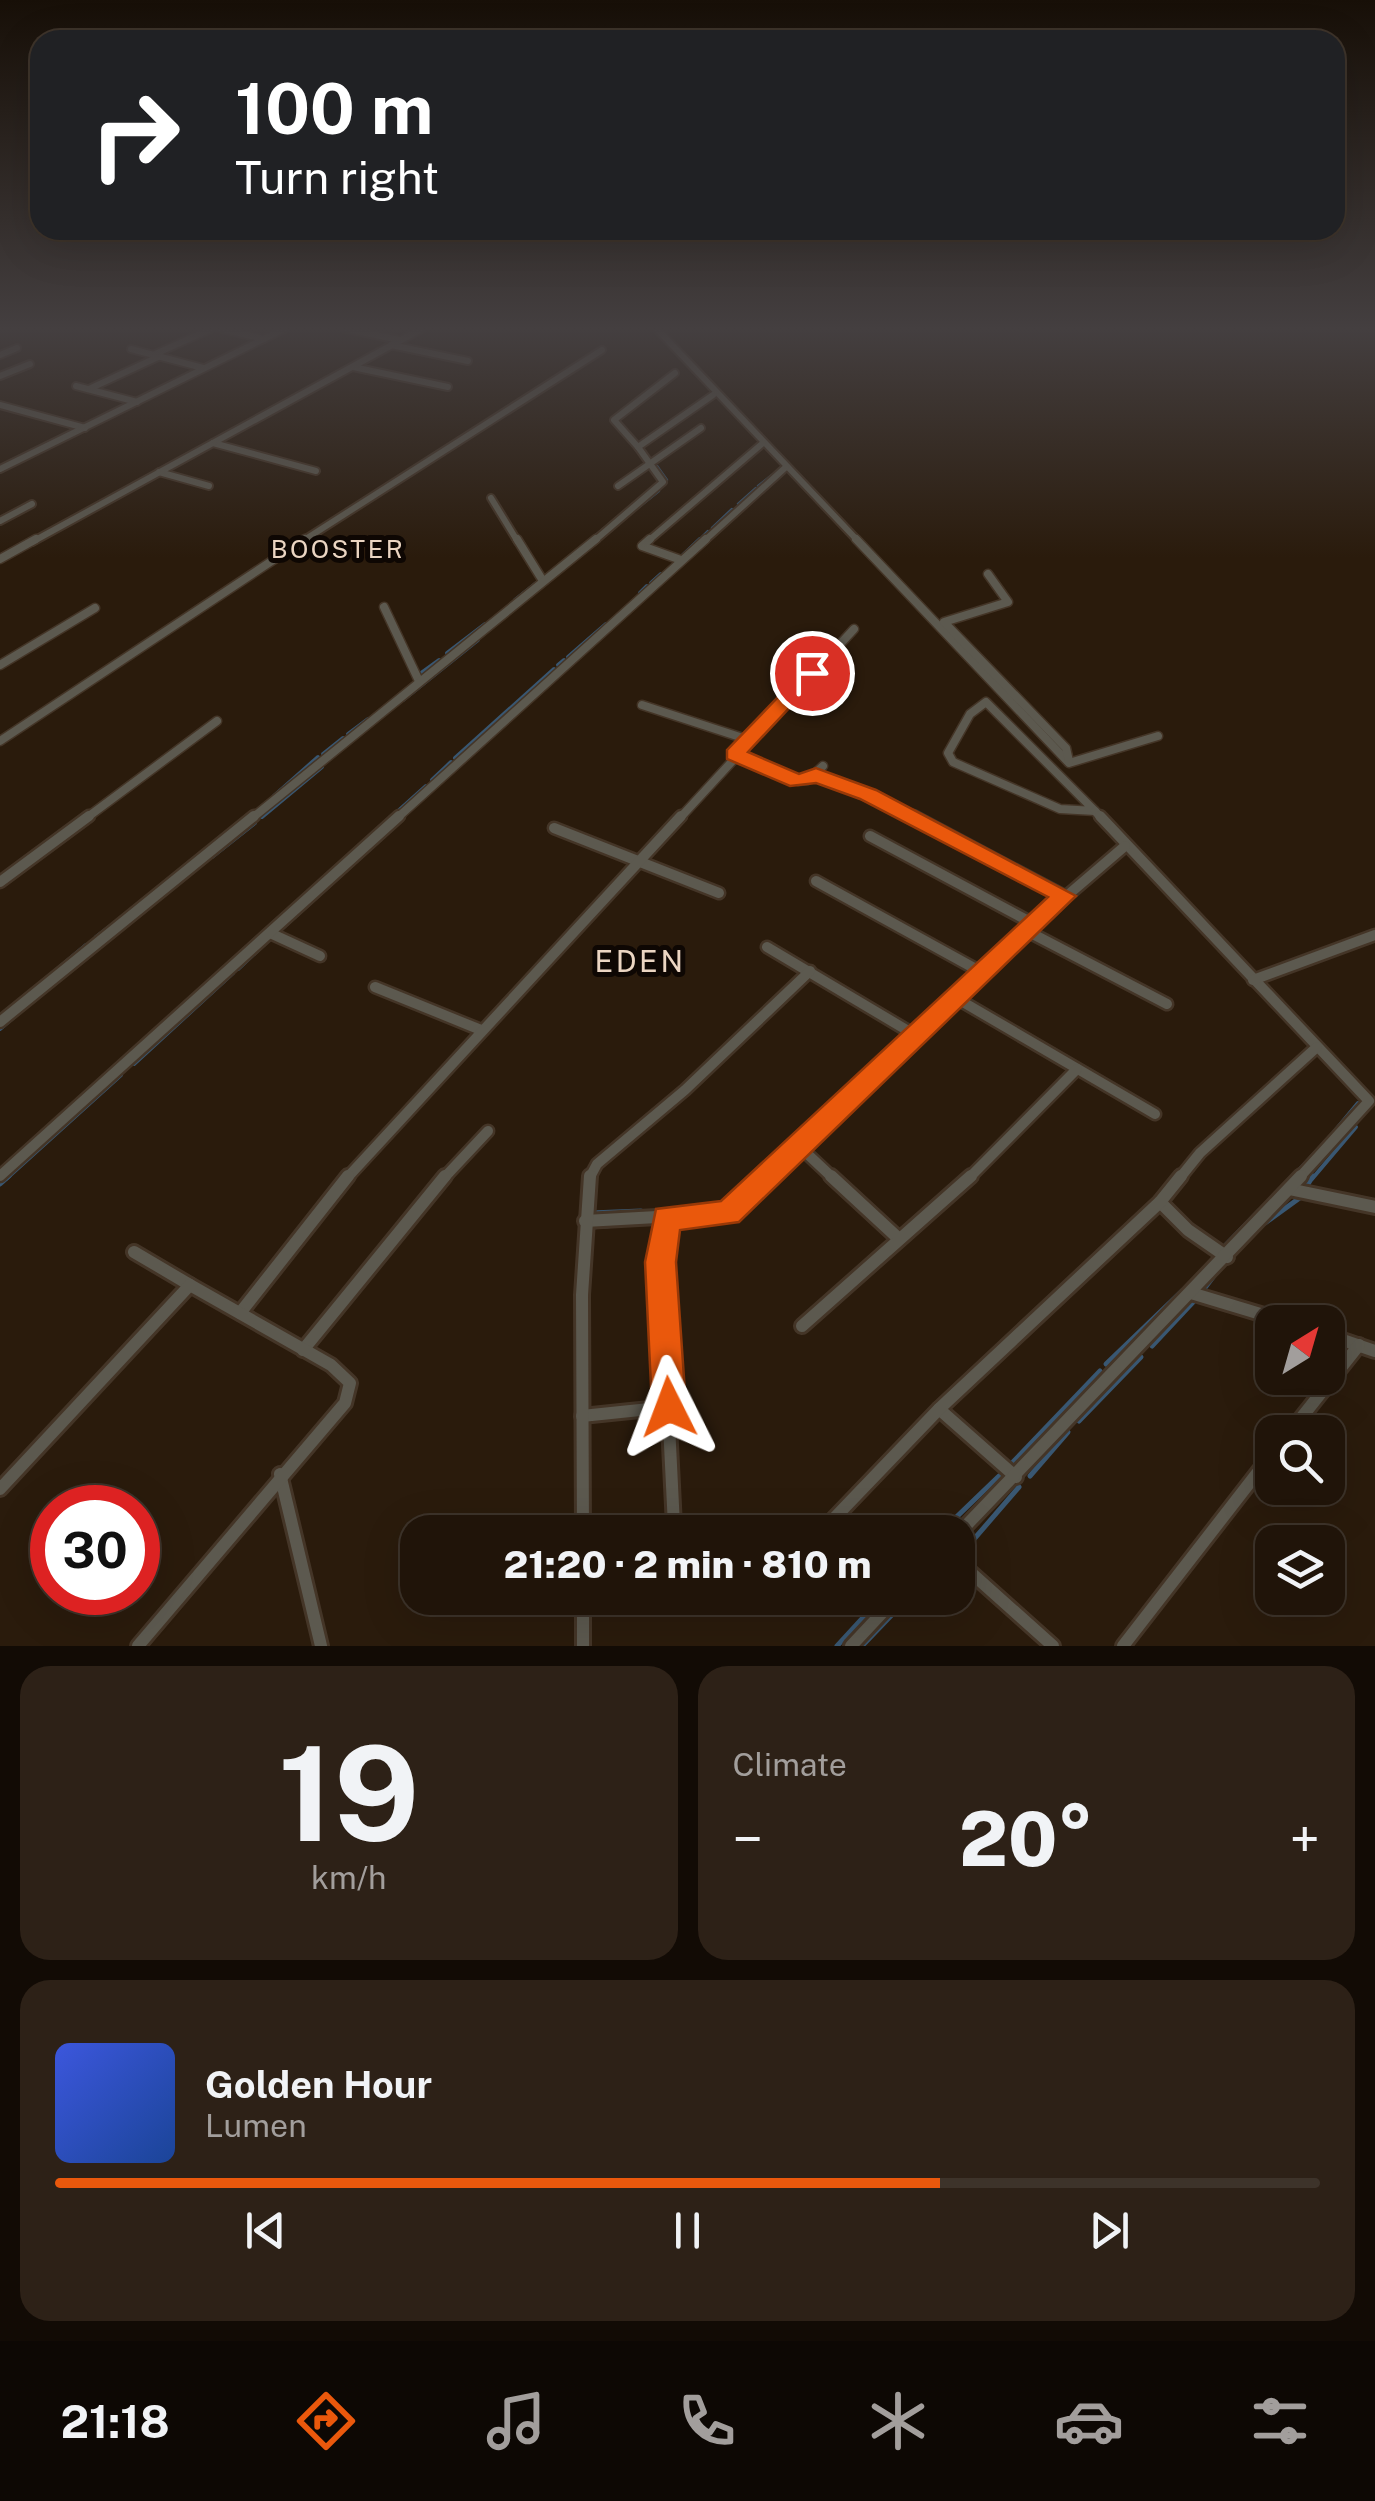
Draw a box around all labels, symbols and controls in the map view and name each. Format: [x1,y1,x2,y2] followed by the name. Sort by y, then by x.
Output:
[235,67,433,150] text: 100 m
[70,70,200,200] icon: right
[235,151,439,204] text: Turn right
[271,534,405,564] district label: BOOSTER
[770,631,855,716] pin
[785,646,840,701] icon: arrive
[594,943,686,979] district label: EDEN
[1255,1305,1345,1395] north arrow
[1255,1305,1345,1615] map controls
[617,1355,721,1459] position arrow
[1255,1415,1345,1505] button: search
[30,1485,160,1615] speed limit sign: 30
[1255,1525,1345,1615] button: layers
[503,1542,872,1587] text: 21:20 · 2 min · 810 m
[278,1718,419,1870] text: 19
[733,1746,847,1783] text: Climate
[959,1795,1093,1883] text: 20°
[733,1807,763,1871] text: −
[1289,1807,1320,1871] text: +
[311,1859,386,1896] text: km/h
[205,2062,432,2107] text: Golden Hour
[205,2107,307,2144] text: Lumen
[238,2203,293,2258] icon: previous
[660,2203,715,2258] icon: pause
[1082,2203,1137,2258] icon: next
[291,2386,361,2456] icon: directions
[481,2386,551,2456] icon: music
[672,2386,742,2456] icon: phone
[863,2386,933,2456] icon: climate
[1054,2386,1124,2456] icon: car
[1245,2386,1315,2456] icon: filters
[60,2395,170,2448] text: 21:18

